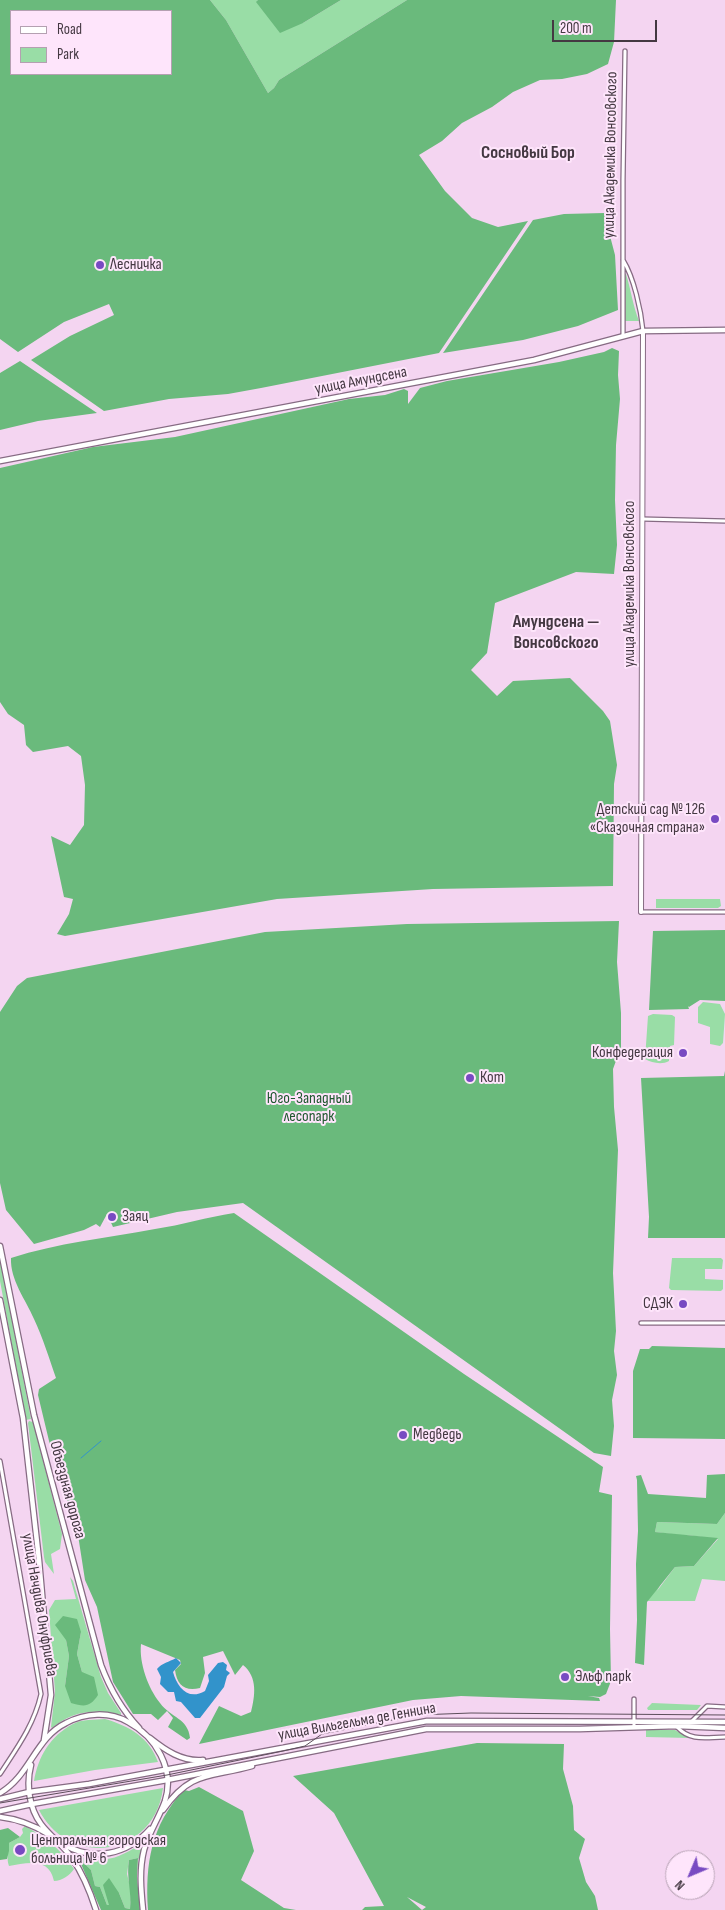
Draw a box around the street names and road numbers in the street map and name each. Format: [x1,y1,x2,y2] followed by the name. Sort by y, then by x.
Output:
[600,71,622,239] street label: улица Академика Вонсовского
[313,363,409,399] street label: улица Амундсена
[620,501,640,667] street label: улица Академика Вонсовского
[45,1439,89,1541] street label: Объездная дорога
[17,1532,61,1678] street label: улица Начдива Онуфриева
[277,1699,437,1745] street label: улица Вильгельма де Геннина

